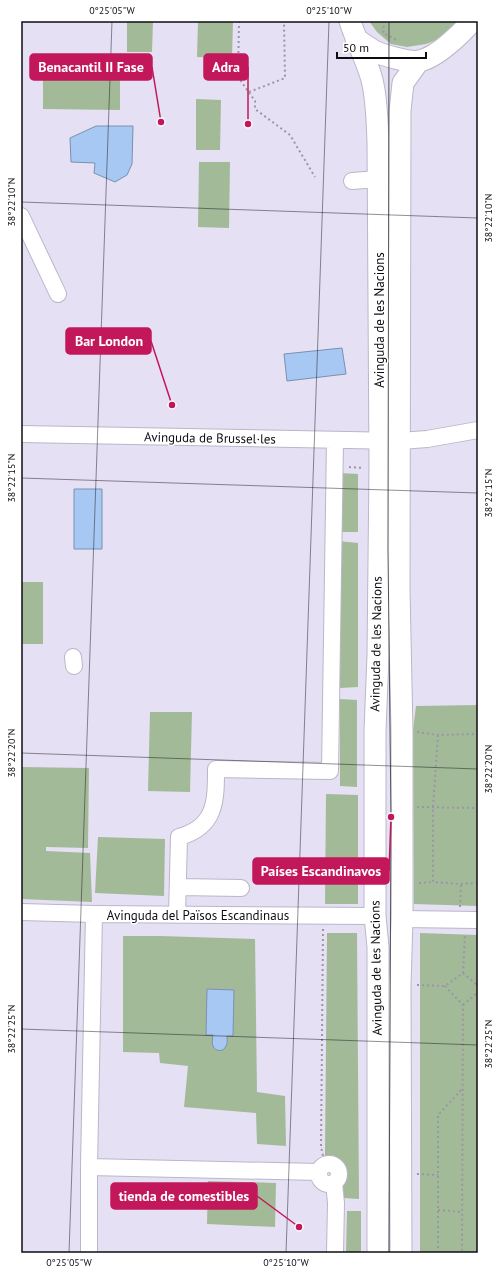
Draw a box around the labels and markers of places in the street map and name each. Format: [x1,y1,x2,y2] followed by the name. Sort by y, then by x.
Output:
[30,54,152,80] callout: Benacantil II Fase
[204,54,248,80] callout: Adra
[66,328,151,354] callout: Bar London
[253,858,389,884] callout: Países Escandinavos
[111,1183,257,1209] callout: tienda de comestibles

